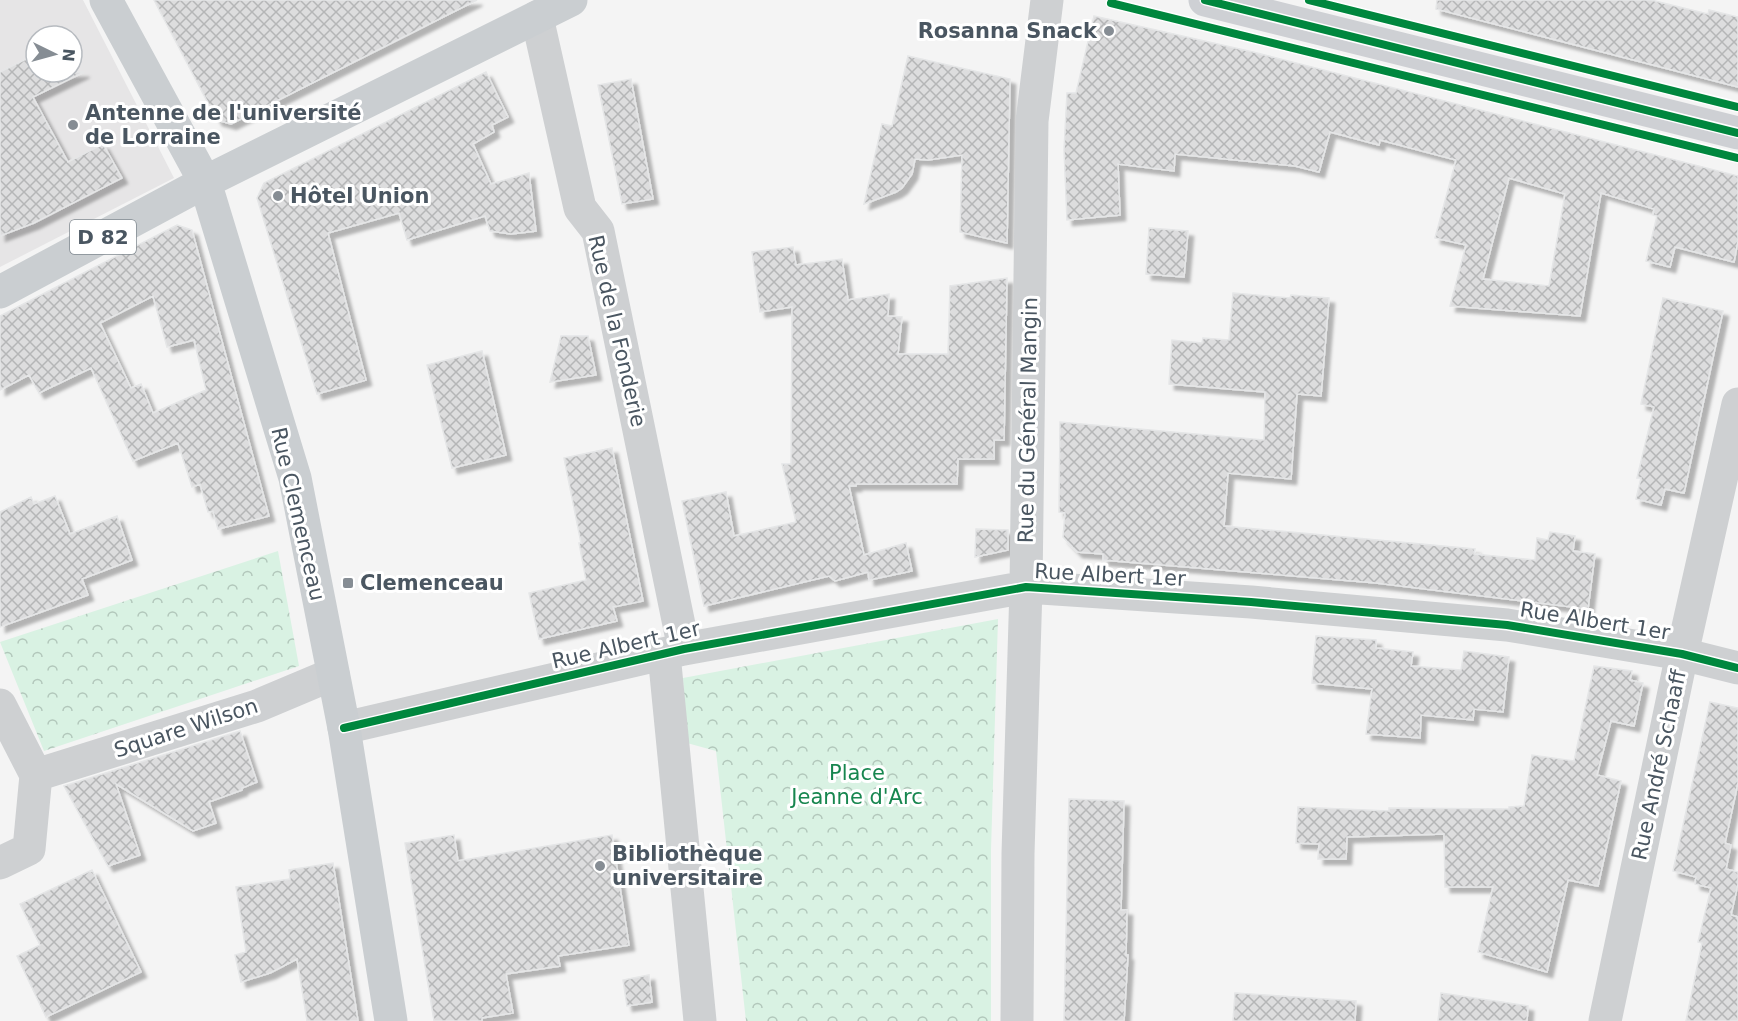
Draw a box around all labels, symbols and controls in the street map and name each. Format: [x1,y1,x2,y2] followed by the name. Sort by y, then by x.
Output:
[918,19,1098,43] place label: Rosanna Snack
[24,24,84,84] north arrow
[1102,24,1116,38] marker: Rosanna Snack
[58,48,78,63] text: N
[85,101,362,149] place label: Antenne de l'université de Lorraine
[66,118,80,132] marker: Antenne de l'université de Lorraine
[290,184,429,208] place label: Hôtel Union
[271,189,285,203] marker: Hôtel Union
[70,220,136,254] road number: D 82
[583,233,651,429] street label: Rue de la Fonderie
[1014,297,1042,543] street label: Rue du Général Mangin
[266,425,330,603] street label: Rue Clemenceau
[1034,559,1187,591] street label: Rue Albert 1er
[360,571,504,595] place label: Clemenceau
[341,576,355,590] marker: Clemenceau
[1518,597,1672,645] street label: Rue Albert 1er
[550,616,703,674] street label: Rue Albert 1er
[1627,667,1691,862] street label: Rue André Schaaff
[111,693,261,763] street label: Square Wilson
[789,761,923,809] park label: Place Jeanne d'Arc
[612,842,763,890] place label: Bibliothèque universitaire
[593,859,607,873] marker: Bibliothèque universitaire

